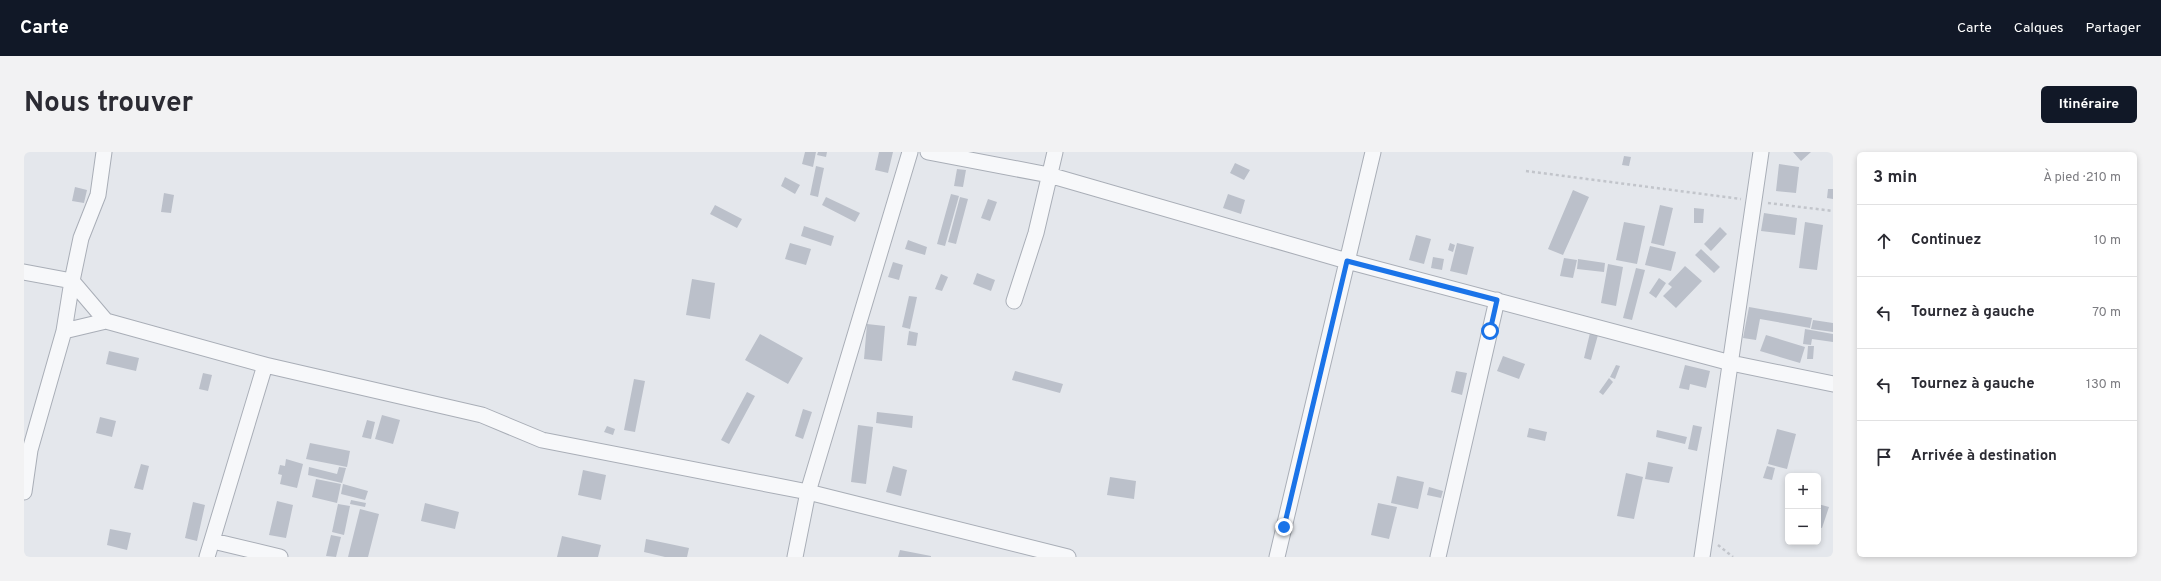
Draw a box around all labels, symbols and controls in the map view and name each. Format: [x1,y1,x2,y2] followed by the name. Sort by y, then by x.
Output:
[20,16,69,40] text: Carte
[1957,20,1992,37] text: Carte
[2014,20,2064,37] text: Calques
[2086,20,2141,37] text: Partager
[24,86,193,122] text: Nous trouver
[2041,86,2137,123] button: Itinéraire
[1873,167,1917,189] text: 3 min
[2043,170,2121,186] text: À pied · 210 m
[1873,230,1895,252] icon: ahead
[1911,231,1981,250] text: Continuez
[2094,233,2121,249] text: 10 m
[1873,302,1895,324] icon: left
[1911,303,2035,322] text: Tournez à gauche
[2092,305,2121,321] text: 70 m
[1481,322,1499,340] route start
[1873,374,1895,396] icon: left
[1911,375,2035,394] text: Tournez à gauche
[2086,377,2121,393] text: 130 m
[1873,446,1895,468] icon: arrive
[1911,447,2057,466] text: Arrivée à destination
[1785,473,1821,545] map controls
[1785,473,1821,509] button: +
[1785,509,1821,545] button: −
[1275,518,1293,536] route end

